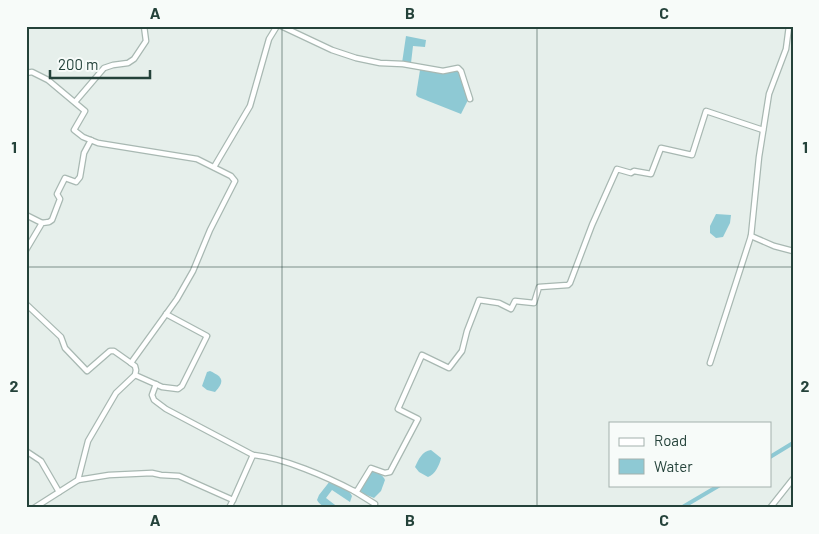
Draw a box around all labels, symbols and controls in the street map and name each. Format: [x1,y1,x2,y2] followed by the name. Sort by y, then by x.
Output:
[150,3,161,22] text: A
[405,3,415,22] text: B
[659,3,669,22] text: C
[50,48,150,80] scale bar
[58,55,98,73] text: 200 m
[11,137,17,156] text: 1
[802,137,808,156] text: 1
[10,376,19,395] text: 2
[801,376,810,395] text: 2
[609,422,772,486] legend
[654,431,687,449] text: Road
[654,457,693,475] text: Water
[150,510,161,529] text: A
[405,510,415,529] text: B
[659,510,669,529] text: C

